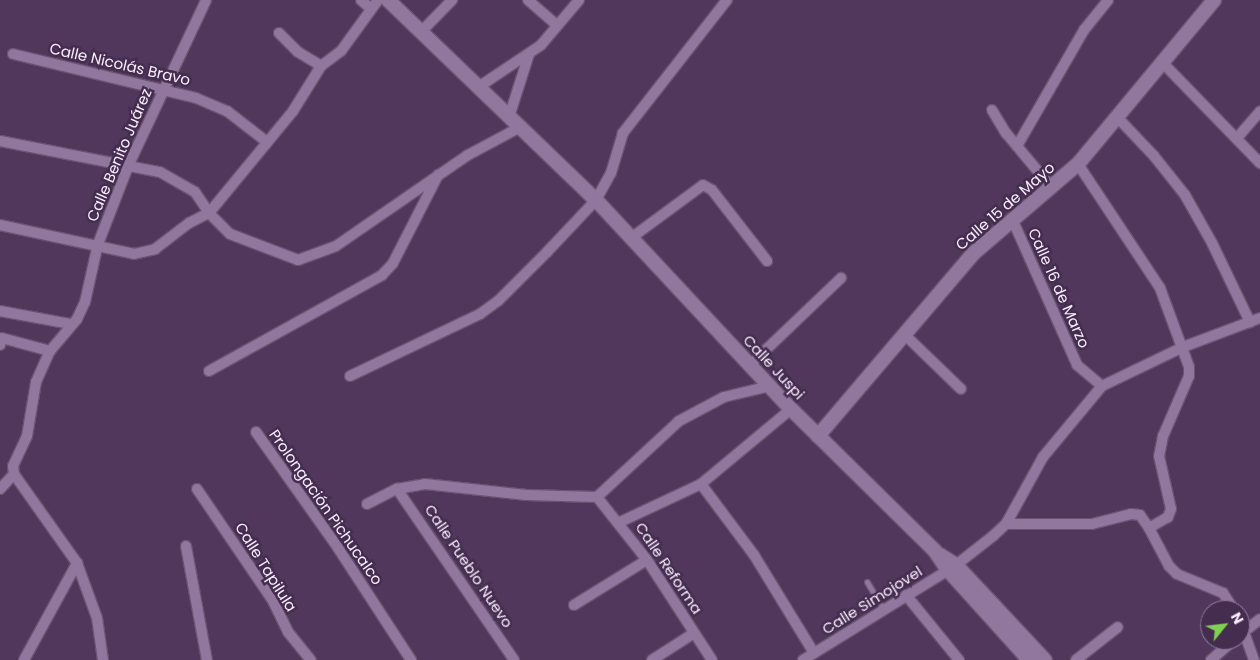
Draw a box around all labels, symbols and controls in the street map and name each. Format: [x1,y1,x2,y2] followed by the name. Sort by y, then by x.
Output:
[48,39,192,89] street label: Calle Nicolás Bravo
[83,86,155,224] street label: Calle Benito Juárez
[952,158,1058,254] street label: Calle 15 de Mayo
[1024,225,1094,351] street label: Calle 16 de Marzo
[740,331,808,403] street label: Calle Juspi
[265,426,387,588] street label: Prolongación Pichucalco
[421,501,517,631] street label: Calle Pueblo Nuevo
[231,519,301,615] street label: Calle Tapilula
[632,519,706,617] street label: Calle Reforma
[819,562,925,638] street label: Calle Simojovel
[1200,600,1250,650] north arrow
[1226,609,1249,628] text: N

